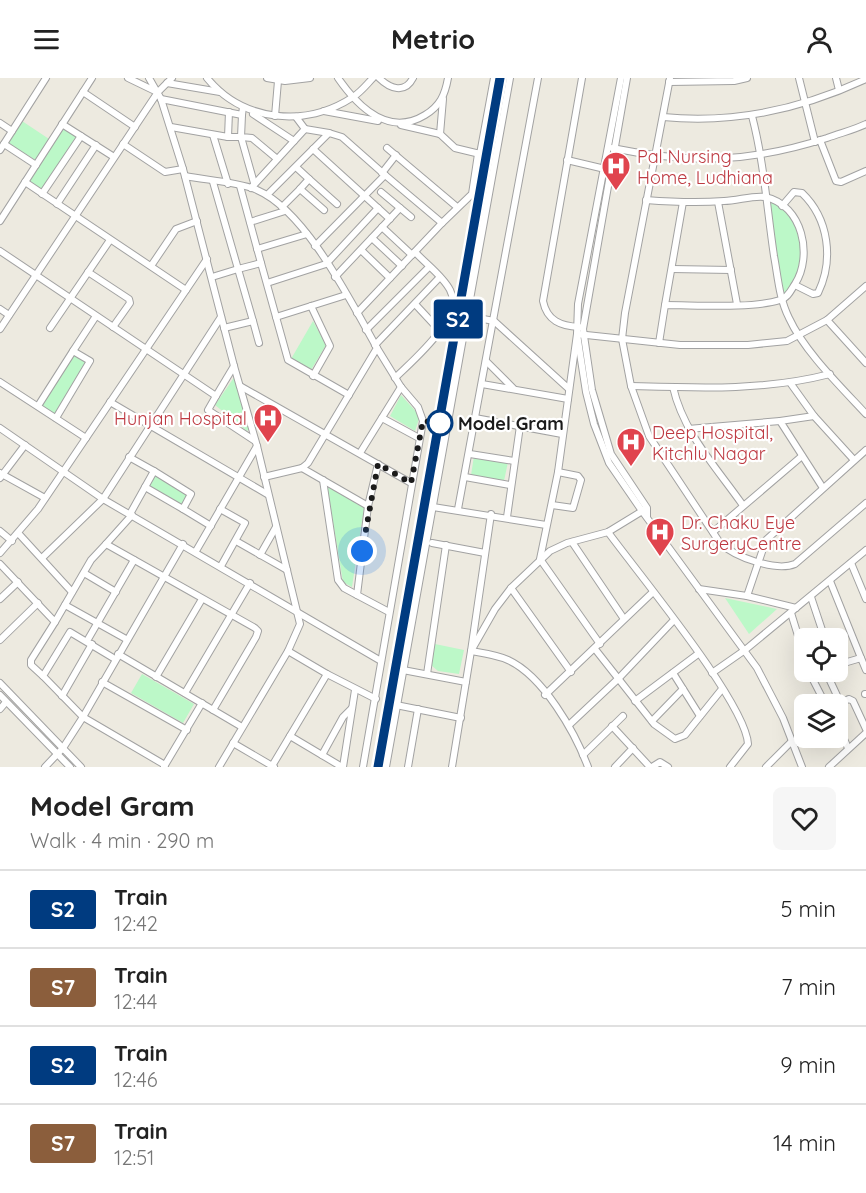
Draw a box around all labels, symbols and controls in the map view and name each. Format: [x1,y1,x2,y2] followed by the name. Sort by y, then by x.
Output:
[391,22,475,56] text: Metrio
[30,23,63,56] icon: menu
[803,23,836,56] icon: person
[637,145,773,189] place label: Pal Nursing Home, Ludhiana
[600,150,632,192] hospital icon: Pal Nursing Home, Ludhiana
[431,300,485,338] line badge: S2
[446,306,470,332] text: S2
[252,402,284,444] hospital icon: Hunjan Hospital
[114,407,247,430] place label: Hunjan Hospital
[427,410,453,436] marker: Model Gram
[458,412,564,435] place label: Model Gram
[652,421,773,465] place label: Deep Hospital, Kitchlu Nagar
[615,426,647,468] hospital icon: Deep Hospital, Kitchlu Nagar
[681,511,801,555] place label: Dr. Chaku Eye SurgeryCentre
[644,516,676,558] hospital icon: Dr. Chaku Eye SurgeryCentre
[347,536,377,566] your location
[794,628,848,748] map controls
[794,628,848,682] button: locate
[794,694,848,748] button: layers
[773,787,836,850] button: heart
[30,788,195,823] text: Model Gram
[30,828,214,853] text: Walk · 4 min · 290 m
[114,883,168,911] text: Train
[781,895,836,923] text: 5 min
[51,896,75,922] text: S2
[114,911,158,936] text: 12:42
[114,961,168,989] text: Train
[781,973,836,1001] text: 7 min
[51,974,75,1000] text: S7
[114,989,157,1014] text: 12:44
[114,1039,168,1067] text: Train
[780,1051,836,1079] text: 9 min
[51,1052,75,1078] text: S2
[114,1067,158,1092] text: 12:46
[114,1117,168,1145] text: Train
[773,1129,836,1157] text: 14 min
[51,1130,75,1156] text: S7
[114,1145,155,1170] text: 12:51

